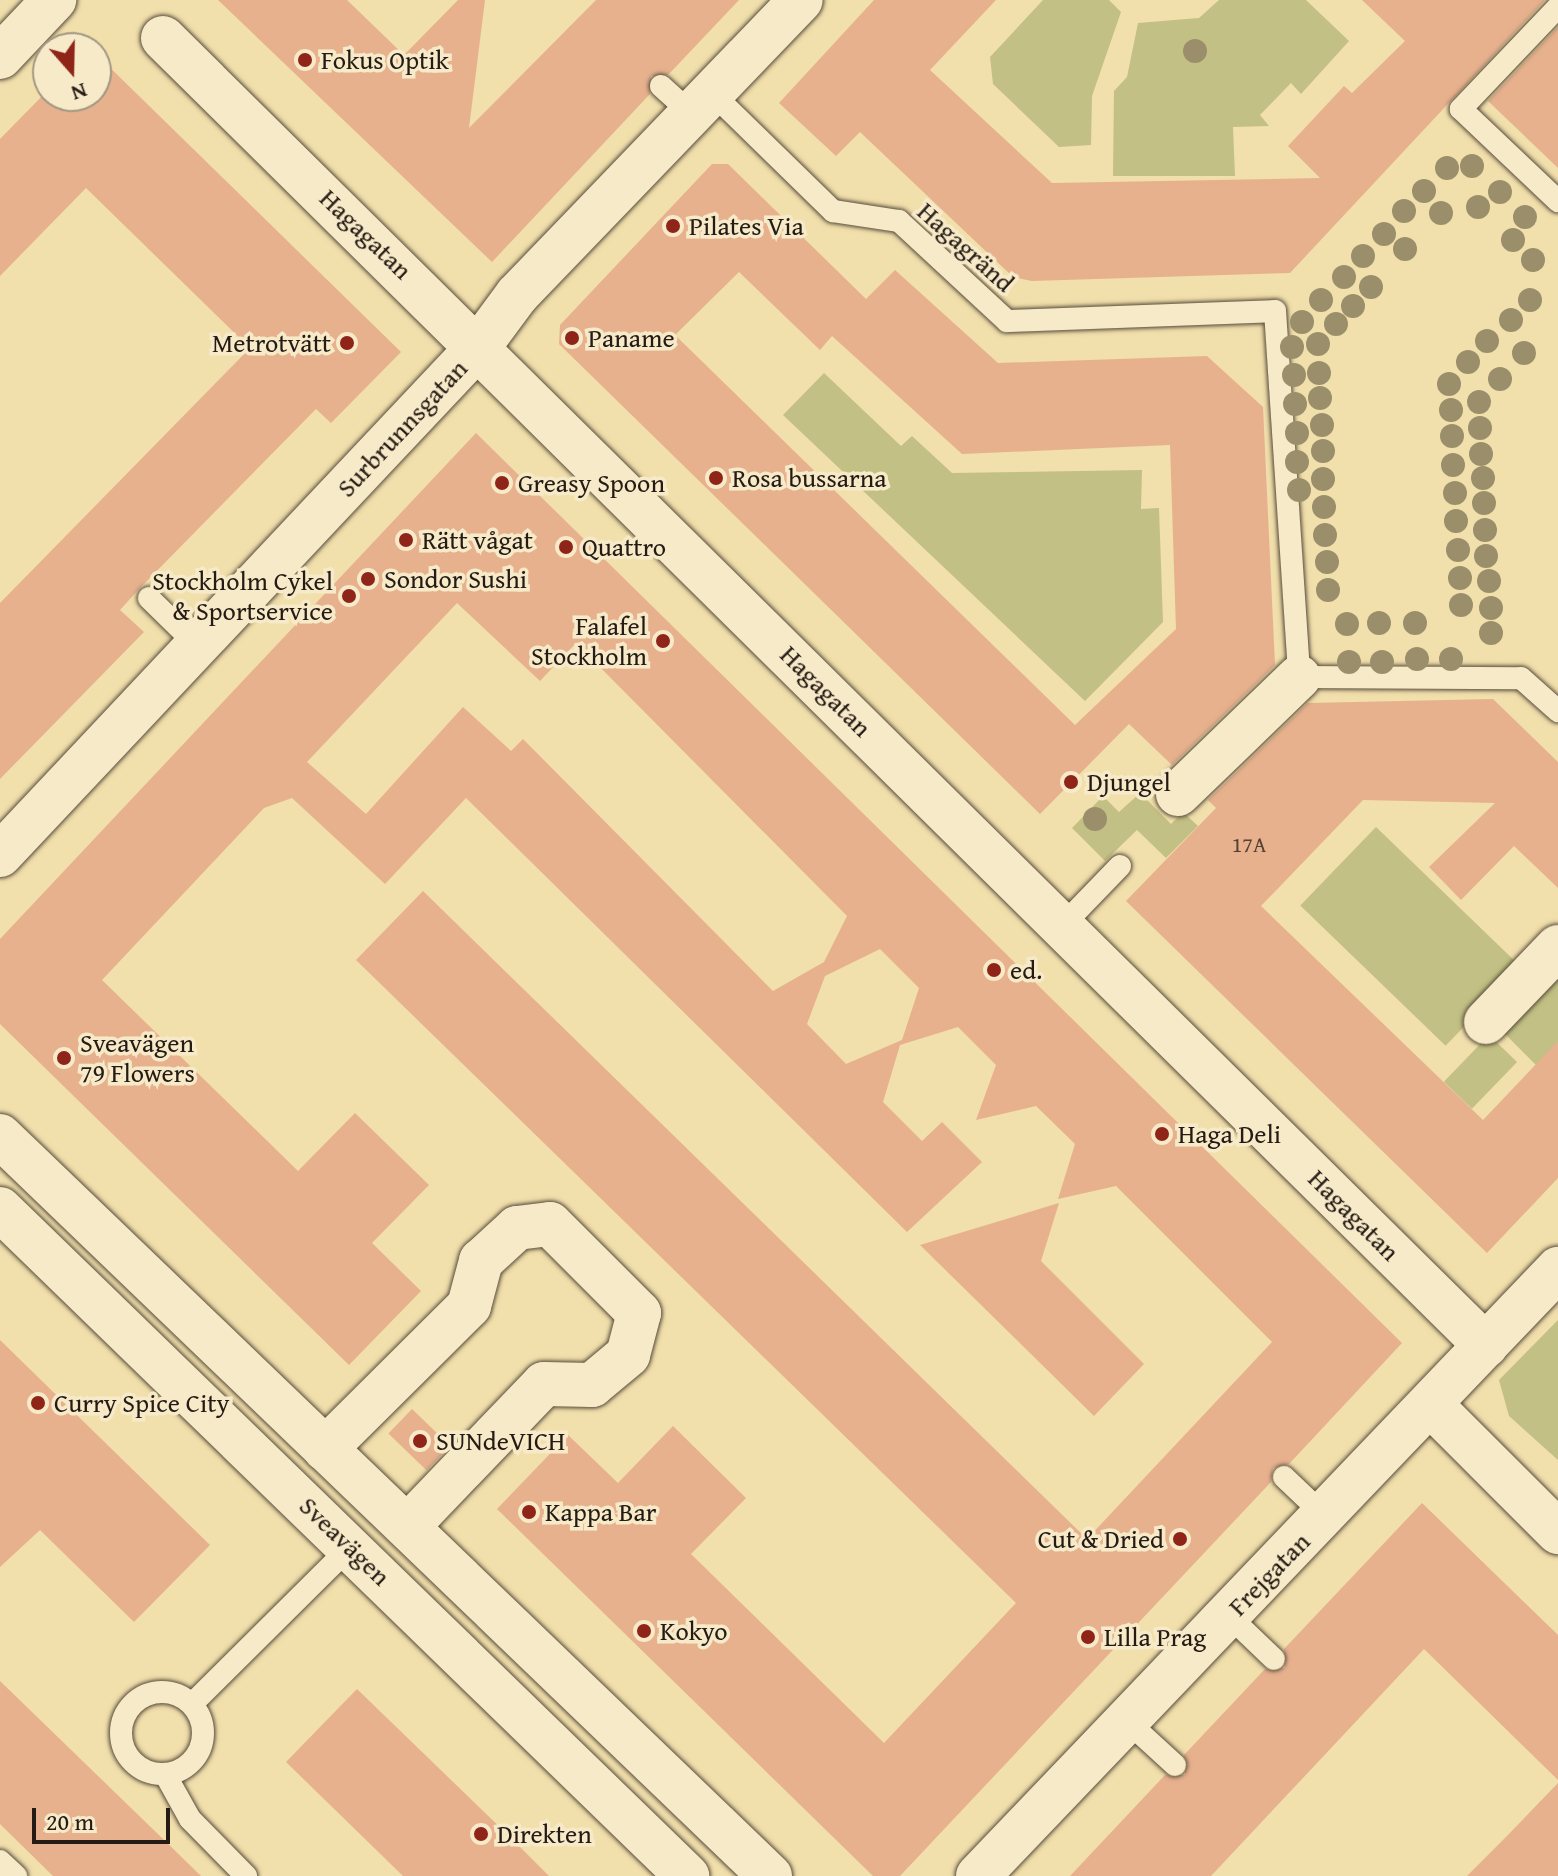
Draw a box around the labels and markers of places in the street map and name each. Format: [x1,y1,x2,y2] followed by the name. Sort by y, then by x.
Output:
[321,44,449,76] place label: Fokus Optik
[296,51,314,69] marker: Fokus Optik
[689,210,804,242] place label: Pilates Via
[664,217,682,235] marker: Pilates Via
[588,322,675,354] place label: Paname
[212,327,331,359] place label: Metrotvätt
[563,329,581,347] marker: Paname
[338,334,356,352] marker: Metrotvätt
[732,462,887,494] place label: Rosa bussarna
[518,467,665,499] place label: Greasy Spoon
[707,469,725,487] marker: Rosa bussarna
[493,474,511,492] marker: Greasy Spoon
[422,524,533,556] place label: Rätt vågat
[397,531,415,549] marker: Rätt vågat
[582,531,666,563] place label: Quattro
[557,538,575,556] marker: Quattro
[384,563,527,595] place label: Sondor Sushi
[152,565,333,626] place label: Stockholm Cykel & Sportservice
[359,570,377,588] marker: Sondor Sushi
[340,587,358,605] marker: Stockholm Cykel & Sportservice
[531,610,647,672] place label: Falafel Stockholm
[654,632,672,650] marker: Falafel Stockholm
[1087,766,1171,798] place label: Djungel
[1062,773,1080,791] marker: Djungel
[1010,954,1042,986] place label: ed.
[985,961,1003,979] marker: ed.
[80,1027,195,1088] place label: Sveavägen 79 Flowers
[55,1049,73,1067] marker: Sveavägen 79 Flowers
[1178,1118,1281,1150] place label: Haga Deli
[1153,1125,1171,1143] marker: Haga Deli
[54,1387,229,1419] place label: Curry Spice City
[29,1394,47,1412] marker: Curry Spice City
[436,1425,565,1457] place label: SUNdeVICH
[411,1432,429,1450] marker: SUNdeVICH
[545,1496,656,1528] place label: Kappa Bar
[520,1503,538,1521] marker: Kappa Bar
[1038,1523,1164,1555] place label: Cut & Dried
[1171,1530,1189,1548] marker: Cut & Dried
[660,1615,728,1647] place label: Kokyo
[1104,1621,1206,1653] place label: Lilla Prag
[635,1622,653,1640] marker: Kokyo
[1079,1628,1097,1646] marker: Lilla Prag
[497,1818,592,1850] place label: Direkten
[472,1825,490,1843] marker: Direkten

